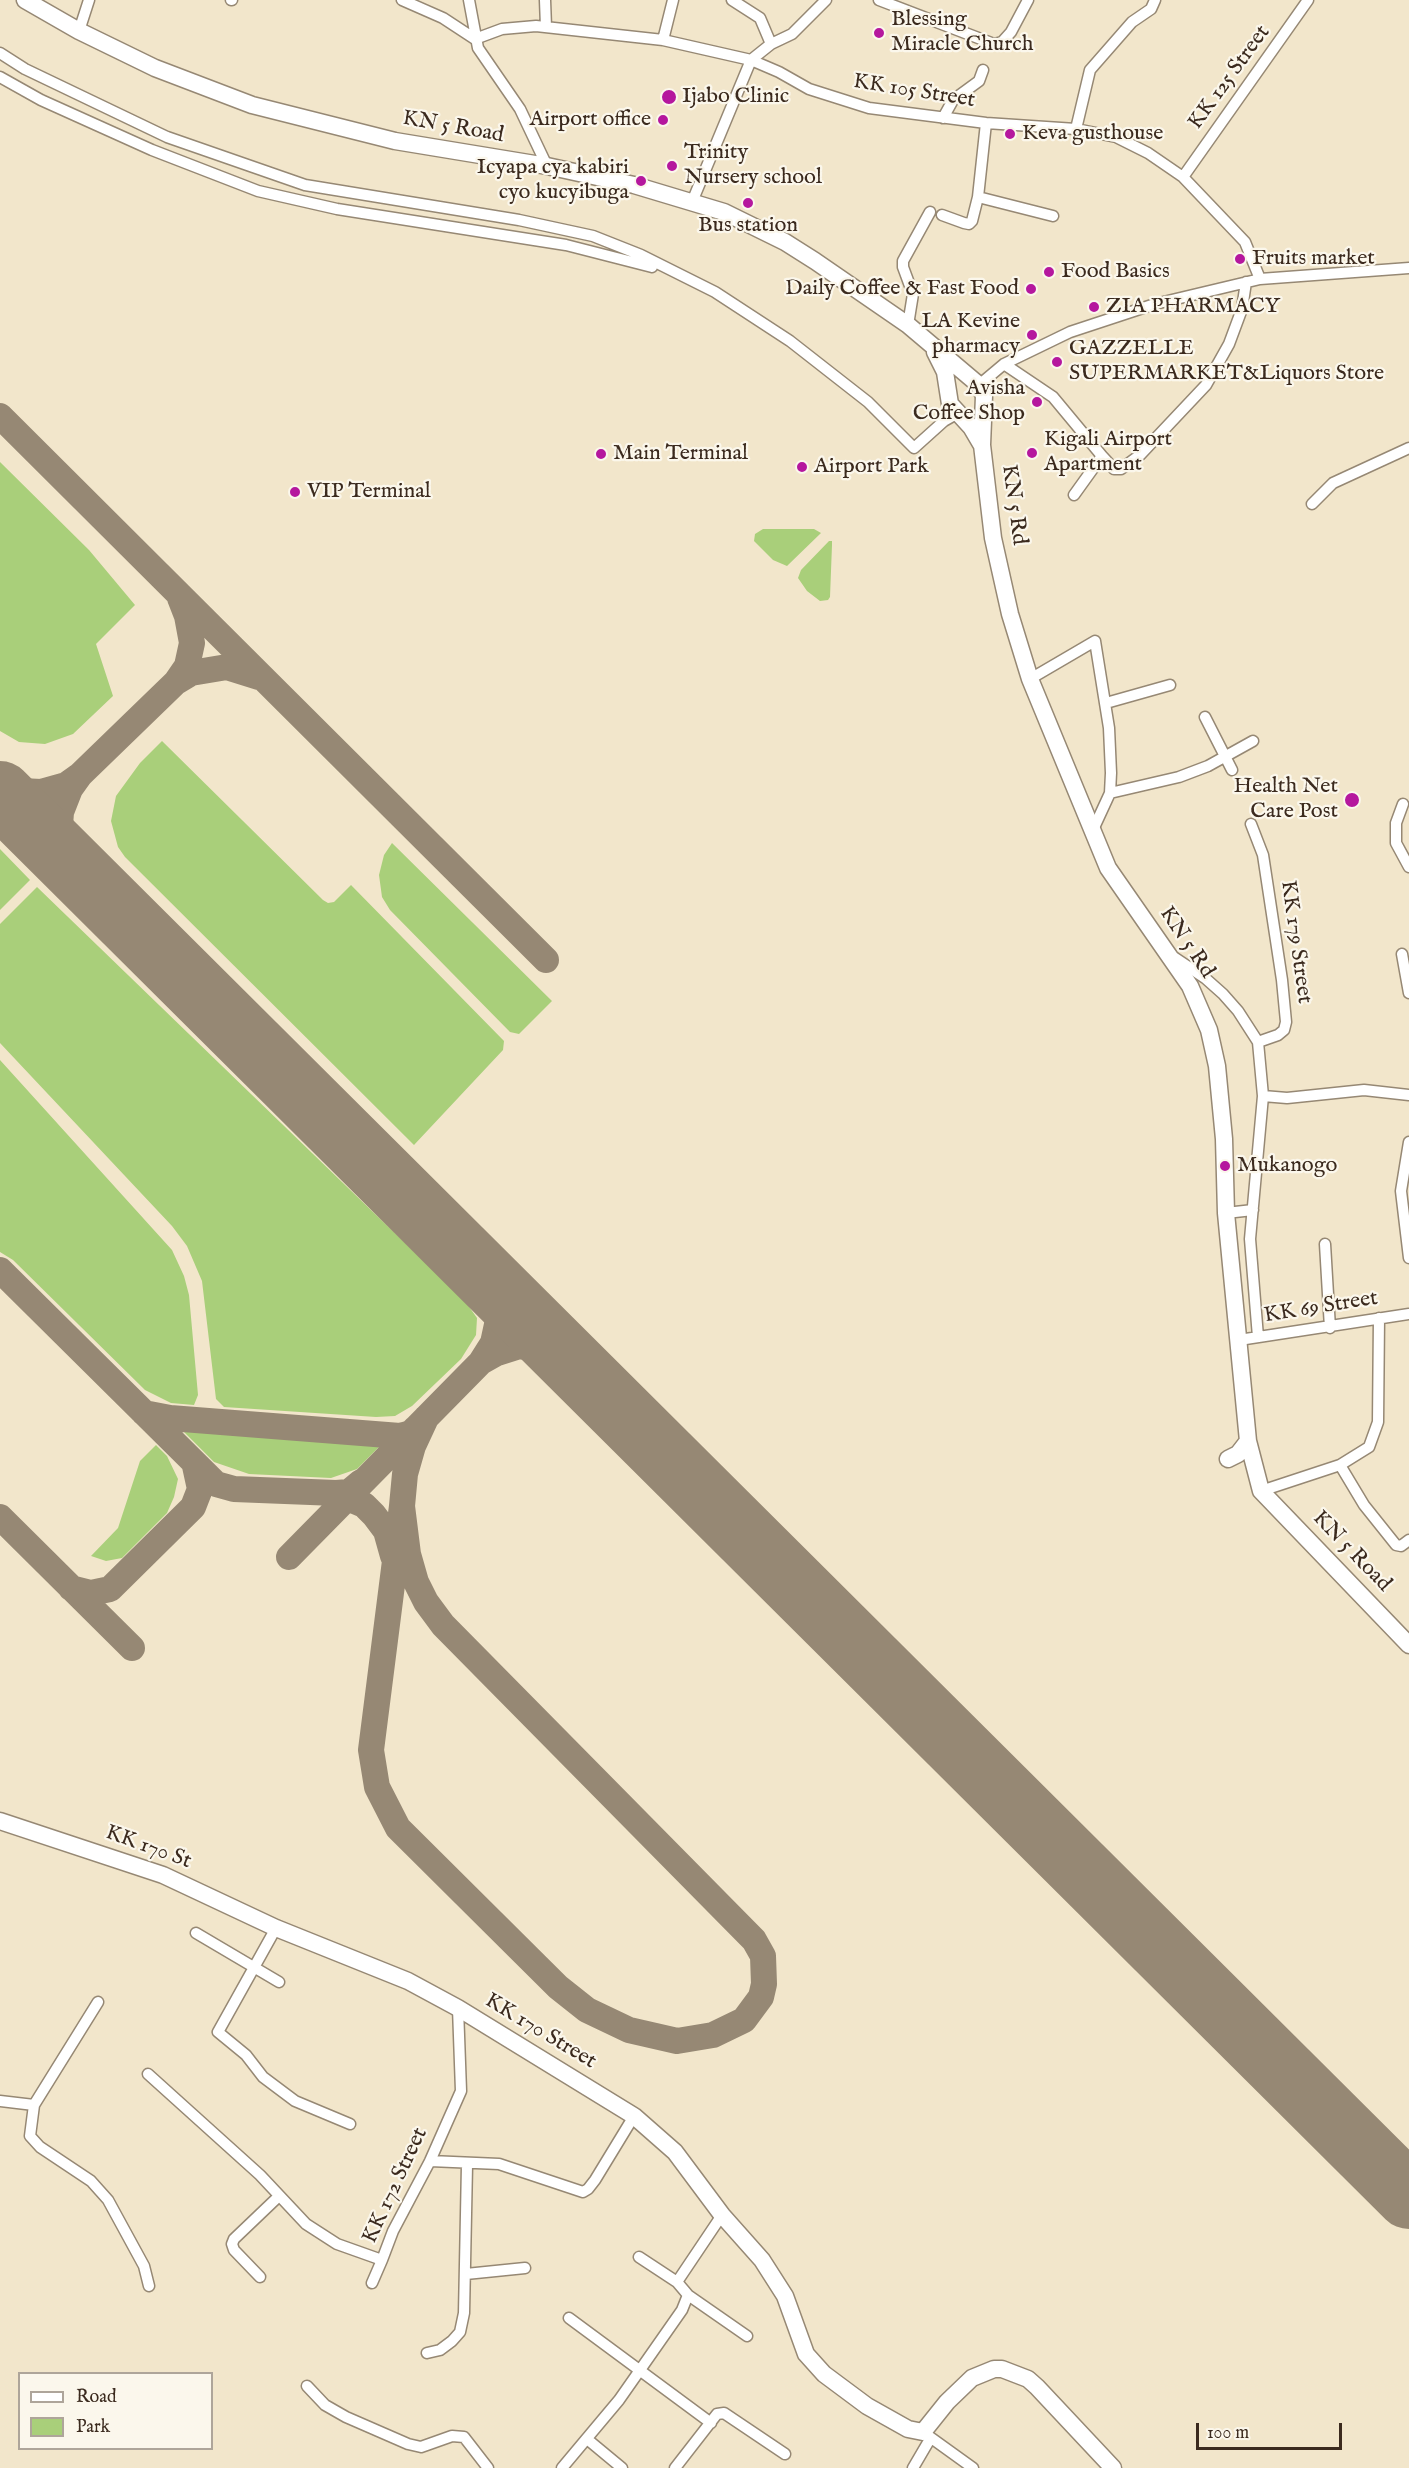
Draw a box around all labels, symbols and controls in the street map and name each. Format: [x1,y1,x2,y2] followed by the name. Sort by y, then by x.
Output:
[891,7,1033,58] place label: Blessing Miracle Church
[1183,21,1277,135] street label: KK 125 Street
[872,26,886,40] marker: Blessing Miracle Church
[851,69,977,115] street label: KK 105 Street
[682,84,789,110] place label: Ijabo Clinic
[660,88,678,106] marker: Ijabo Clinic
[400,106,506,150] street label: KN 5 Road
[529,107,651,133] place label: Airport office
[656,113,670,127] marker: Airport office
[1022,121,1163,147] place label: Keva gusthouse
[1003,127,1017,141] marker: Keva gusthouse
[684,140,822,192] place label: Trinity Nursery school
[477,155,629,206] place label: Icyapa cya kabiri cyo kucyibuga
[665,159,679,173] marker: Trinity Nursery school
[634,174,648,188] marker: Icyapa cya kabiri cyo kucyibuga
[741,196,755,210] marker: Bus station
[698,213,798,239] place label: Bus station
[1252,246,1375,272] place label: Fruits market
[1233,252,1247,266] marker: Fruits market
[1061,259,1170,285] place label: Food Basics
[1042,265,1056,279] marker: Food Basics
[785,276,1019,302] place label: Daily Coffee & Fast Food
[1024,282,1038,296] marker: Daily Coffee & Fast Food
[1106,294,1280,320] place label: ZIA PHARMACY
[1087,300,1101,314] marker: ZIA PHARMACY
[921,309,1020,360] place label: LA Kevine pharmacy
[1025,328,1039,342] marker: LA Kevine pharmacy
[1069,336,1384,388] place label: GAZZELLE SUPERMARKET&Liquors Store
[1050,355,1064,369] marker: GAZZELLE SUPERMARKET&Liquors Store
[913,376,1025,428] place label: Avisha Coffee Shop
[1030,395,1044,409] marker: Avisha Coffee Shop
[1044,427,1172,478] place label: Kigali Airport Apartment
[613,441,748,467] place label: Main Terminal
[1025,446,1039,460] marker: Kigali Airport Apartment
[594,447,608,461] marker: Main Terminal
[814,454,929,480] place label: Airport Park
[795,460,809,474] marker: Airport Park
[994,463,1032,547] street label: KN 5 Rd
[307,479,431,505] place label: VIP Terminal
[288,485,302,499] marker: VIP Terminal
[1234,774,1338,825] place label: Health Net Care Post
[1343,791,1361,809] marker: Health Net Care Post
[1273,879,1317,1005] street label: KK 179 Street
[1152,902,1220,984] street label: KN 5 Rd
[1237,1153,1337,1179] place label: Mukanogo
[1218,1159,1232,1173] marker: Mukanogo
[1262,1286,1380,1330] street label: KK 69 Street
[1306,1506,1396,1598] street label: KN 5 Road
[101,1820,195,1876] street label: KK 170 St
[479,1988,601,2076] street label: KK 170 Street
[358,2124,434,2248] street label: KK 172 Street
[18,2372,213,2450] legend
[76,2386,117,2409] text: Road
[1199,2411,1344,2449] scale bar
[76,2416,110,2439] text: Park
[1207,2422,1249,2445] text: 100 m

